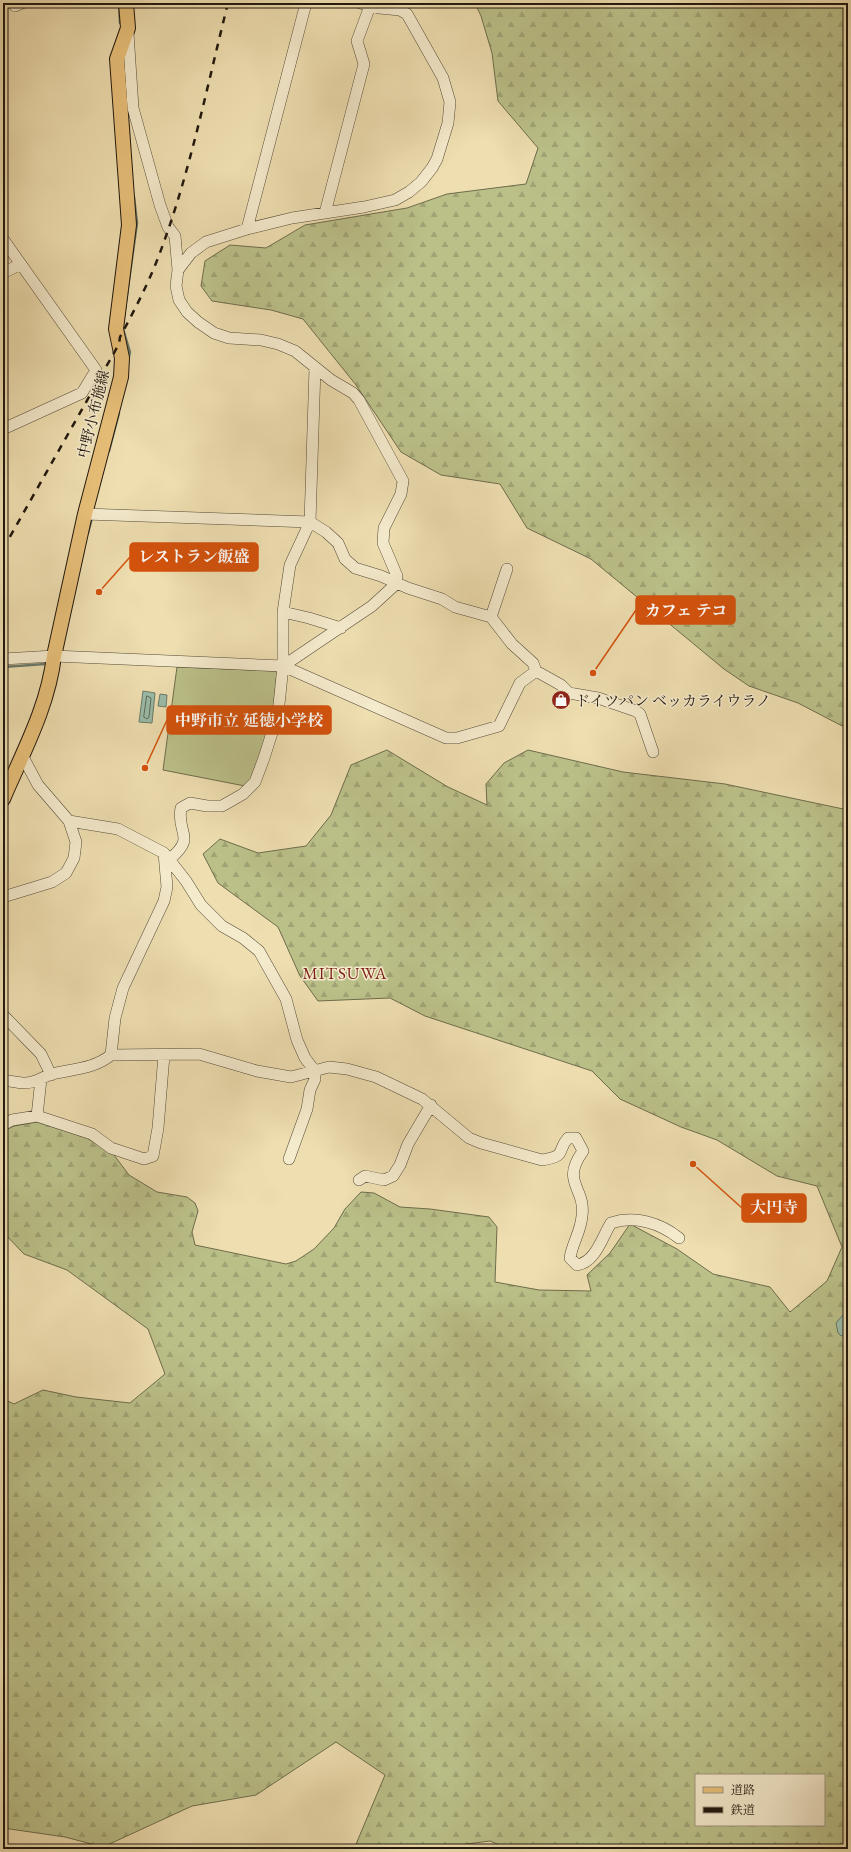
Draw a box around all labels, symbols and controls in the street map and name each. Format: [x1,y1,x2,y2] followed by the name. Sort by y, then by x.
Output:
[73,368,113,460] street label: 中野小布施線
[130,543,258,571] callout: レストラン飯盛
[138,546,250,567] text: レストラン飯盛
[636,596,735,624] callout: カフェ テコ
[645,600,727,621] text: カフェ テコ
[550,689,572,711] shop icon: ドイツパン ベッカライウラノ
[575,691,771,710] place label: ドイツパン ベッカライウラノ
[167,706,331,734] callout: 中野市立 延徳小学校
[175,710,324,731] text: 中野市立 延徳小学校
[302,962,388,984] district label: MITSUWA
[742,1194,806,1222] callout: 大円寺
[750,1197,798,1218] text: 大円寺
[695,1774,825,1826] legend
[731,1782,755,1798] text: 道路
[730,1802,755,1818] text: 鉄道

